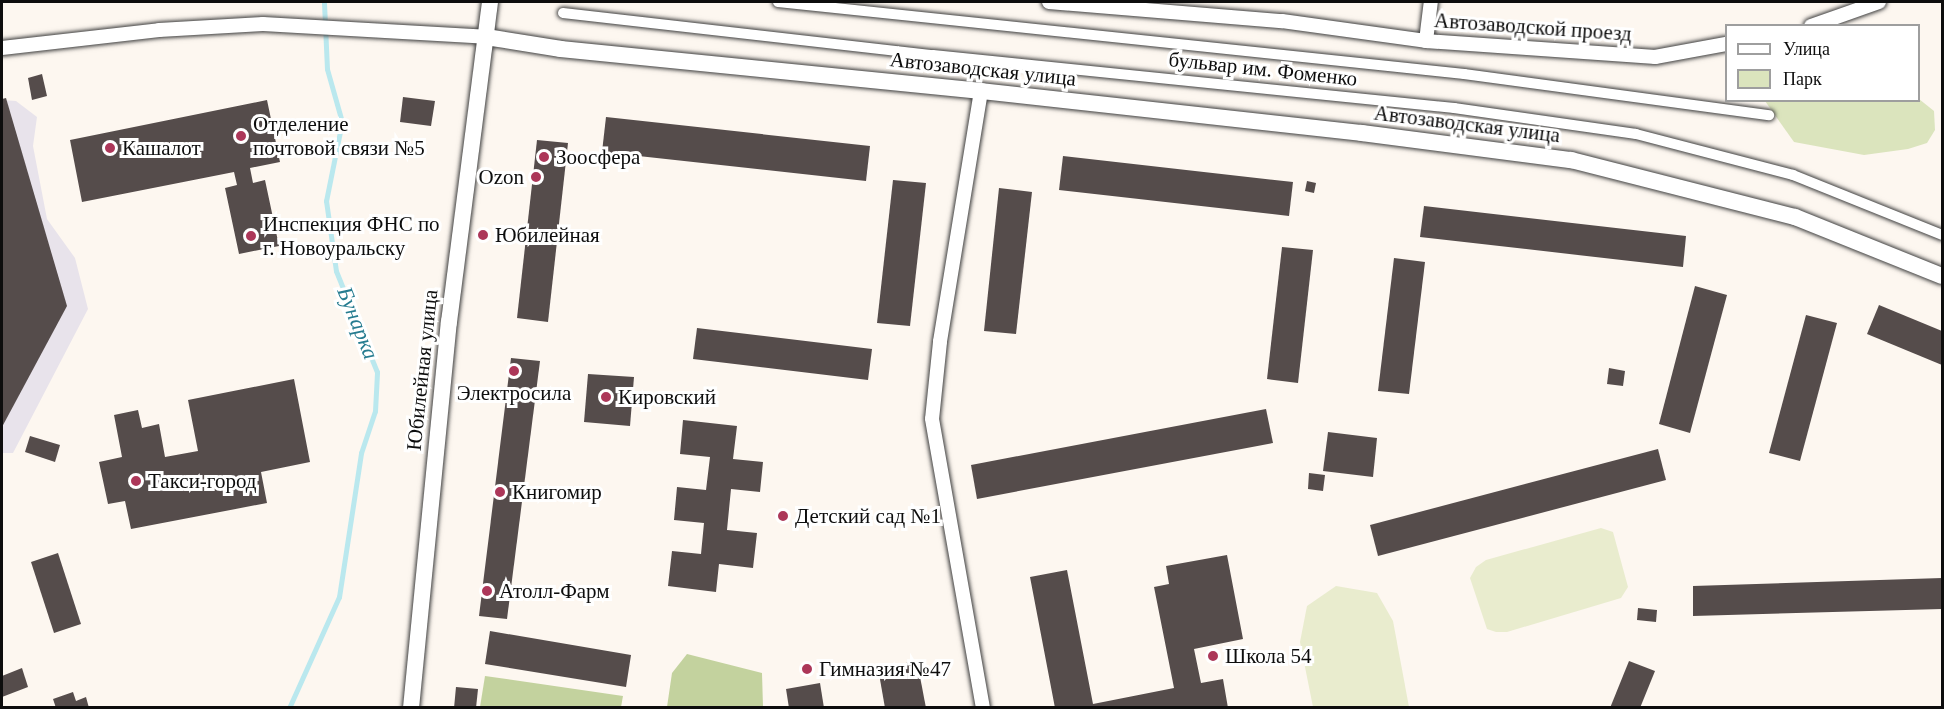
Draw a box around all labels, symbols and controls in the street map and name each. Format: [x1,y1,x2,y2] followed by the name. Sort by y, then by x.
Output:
[1433,8,1633,46] street label: Автозаводской проезд
[1725,24,1920,102] legend
[1783,39,1830,59] text: Улица
[889,47,1077,91] street label: Автозаводская улица
[1167,47,1359,91] street label: бульвар им. Фоменко
[1783,69,1822,89] text: Парк
[1373,100,1561,148] street label: Автозаводская улица
[253,111,425,161] place label: Отделение почтовой связи №5
[234,129,248,143] marker: Отделение почтовой связи №5
[122,135,201,161] place label: Кашалот
[103,141,117,155] marker: Кашалот
[556,144,640,170] place label: Зоосфера
[537,150,551,164] marker: Зоосфера
[479,164,524,190] place label: Ozon
[529,170,543,184] marker: Ozon
[263,211,440,261] place label: Инспекция ФНС по г. Новоуральску
[495,222,600,248] place label: Юбилейная
[476,228,490,242] marker: Юбилейная
[244,229,258,243] marker: Инспекция ФНС по г. Новоуральску
[332,283,384,363] water label: Бунарка
[401,288,443,452] street label: Юбилейная улица
[507,364,521,378] marker: Электросила
[457,380,571,406] place label: Электросила
[618,384,716,410] place label: Кировский
[599,390,613,404] marker: Кировский
[148,468,257,494] place label: Такси-город
[129,474,143,488] marker: Такси-город
[512,479,602,505] place label: Книгомир
[493,485,507,499] marker: Книгомир
[795,503,941,529] place label: Детский сад №1
[776,509,790,523] marker: Детский сад №1
[499,578,610,604] place label: Атолл-Фарм
[480,584,494,598] marker: Атолл-Фарм
[1225,643,1312,669] place label: Школа 54
[1206,649,1220,663] marker: Школа 54
[819,656,951,682] place label: Гимназия №47
[800,662,814,676] marker: Гимназия №47

